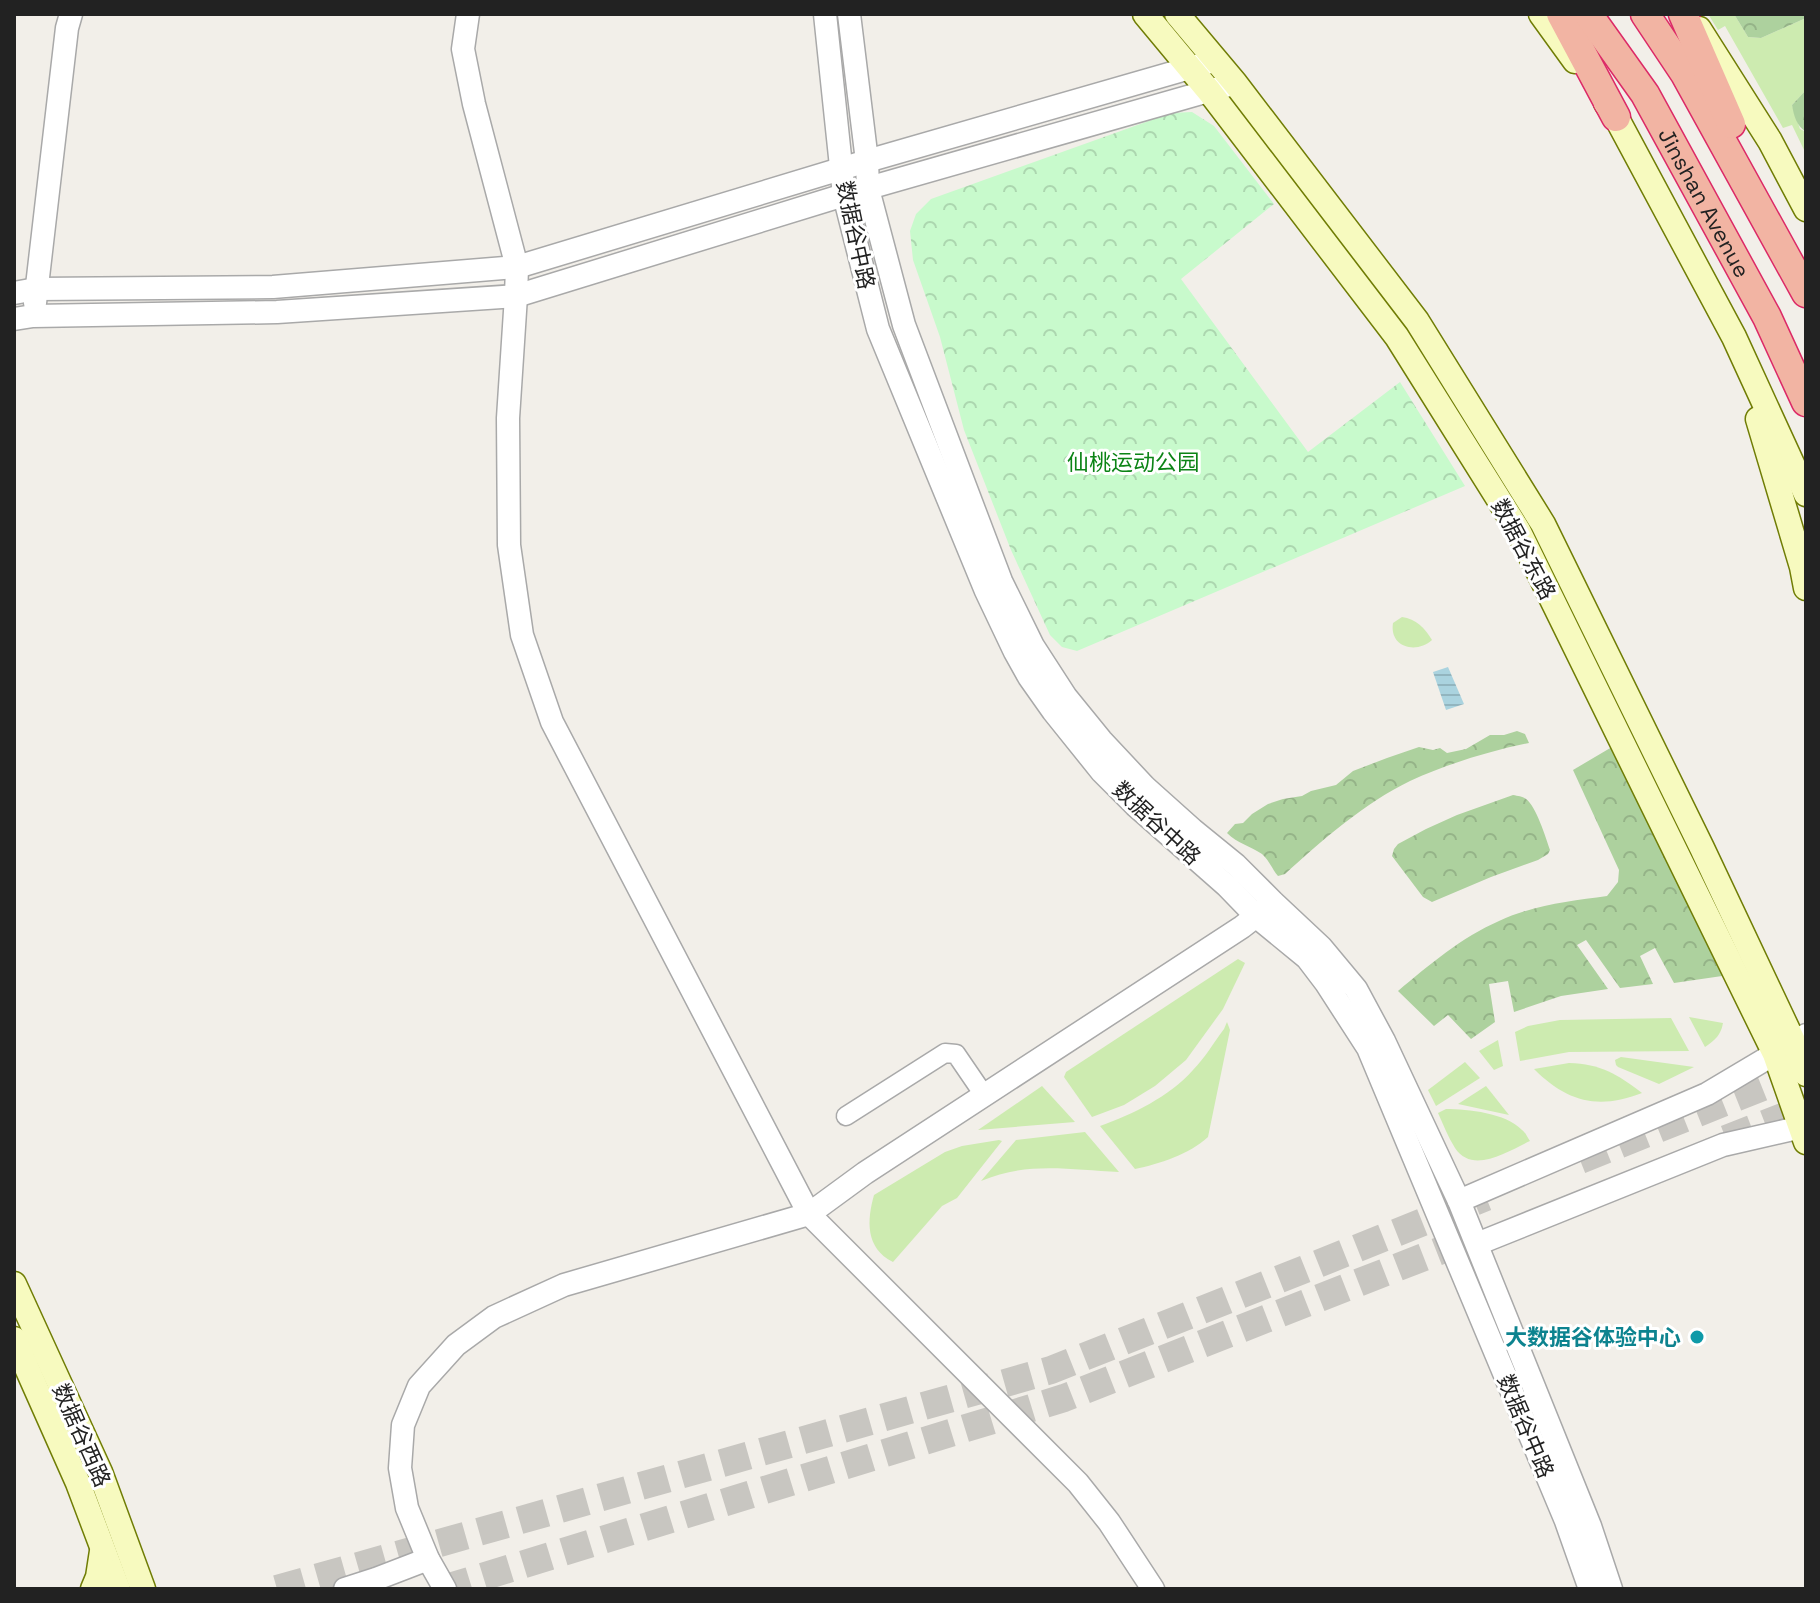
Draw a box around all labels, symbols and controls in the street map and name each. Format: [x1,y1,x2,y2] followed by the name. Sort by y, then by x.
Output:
[1652,123,1757,282] street label: Jinshan Avenue
[831,178,881,292] street label: 数据谷中路
[1067,448,1199,476] park label: 仙桃运动公园
[1486,494,1562,604] street label: 数据谷东路
[1107,775,1207,871] street label: 数据谷中路
[1505,1323,1681,1351] place label: 大数据谷体验中心
[1688,1328,1706,1346] marker: 大数据谷体验中心
[1492,1370,1560,1482] street label: 数据谷中路
[47,1379,117,1491] street label: 数据谷西路

